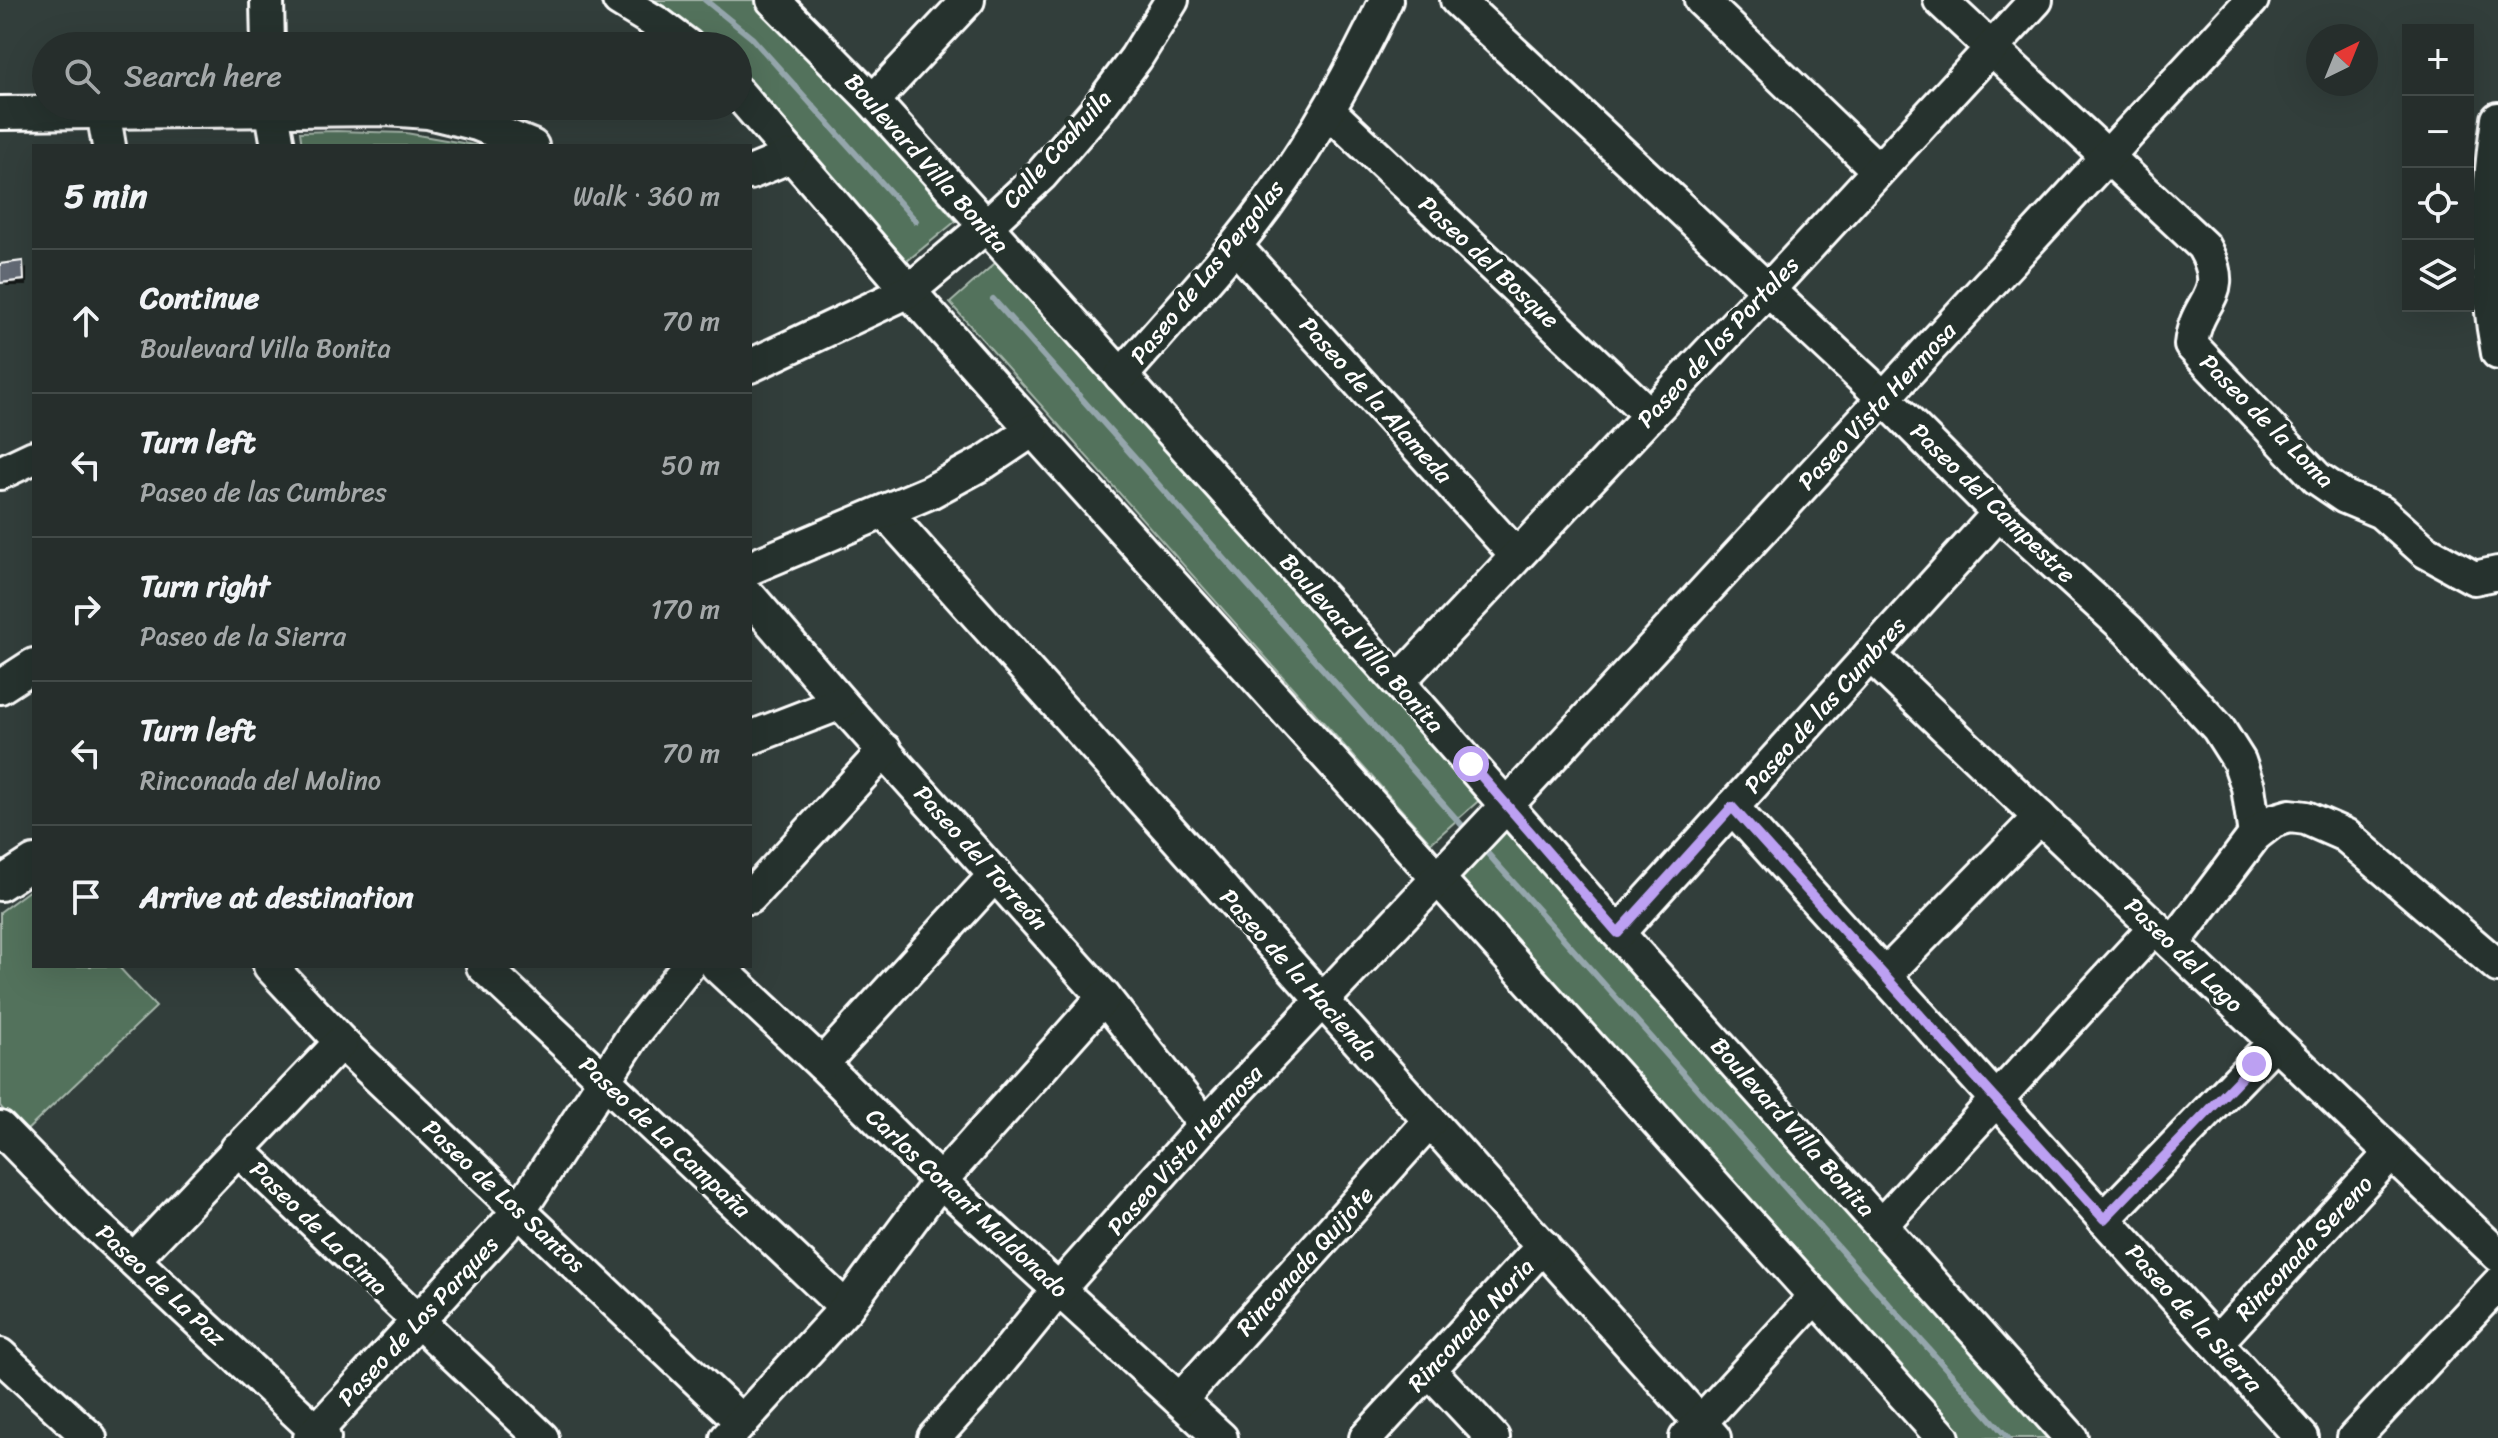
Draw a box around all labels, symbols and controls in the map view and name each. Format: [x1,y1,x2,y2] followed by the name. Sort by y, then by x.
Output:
[2306,24,2378,96] north arrow
[2402,24,2474,312] map controls
[2402,24,2474,96] button: +
[32,32,752,120] search box
[124,49,282,103] text: Search here
[60,54,104,98] icon: search
[834,63,1020,263] street label: Boulevard Villa Bonita
[991,80,1123,218] street label: Calle Coahuila
[2402,96,2474,168] button: −
[64,166,147,226] text: 5 min
[2402,168,2474,240] button: locate
[1119,169,1296,374] street label: Paseo de Las Pergolas
[573,173,720,219] text: Walk · 360 m
[1408,185,1570,339] street label: Paseo del Bosque
[2402,240,2474,312] button: layers
[1626,246,1810,438] street label: Paseo de los Portales
[140,271,259,325] text: Continue
[662,298,720,344] text: 70 m
[64,299,108,343] icon: ahead
[1289,306,1464,494] street label: Paseo de la Alameda
[1787,311,1968,500] street label: Paseo Vista Hermosa
[140,325,391,371] text: Boulevard Villa Bonita
[2189,343,2345,499] street label: Paseo de la Loma
[1900,412,2086,594] street label: Paseo del Campestre
[140,415,256,469] text: Turn left
[661,442,720,488] text: 50 m
[64,443,108,487] icon: left
[140,469,387,515] text: Paseo de las Cumbres
[1269,543,1455,743] street label: Boulevard Villa Bonita
[140,559,270,613] text: Turn right
[651,586,720,632] text: 170 m
[64,587,108,631] icon: right
[1733,606,1917,804] street label: Paseo de las Cumbres
[140,613,346,659] text: Paseo de la Sierra
[140,703,256,757] text: Turn left
[662,730,720,776] text: 70 m
[64,731,108,775] icon: left
[1453,746,1489,782] route start
[140,757,381,803] text: Rinconada del Molino
[903,775,1059,941] street label: Paseo del Torreón
[140,870,414,924] text: Arrive at destination
[64,875,108,919] icon: arrive
[1209,878,1389,1072] street label: Paseo de la Hacienda
[2114,887,2254,1023] street label: Paseo del Lago
[1700,1027,1886,1227] street label: Boulevard Villa Bonita
[569,1045,762,1229] street label: Paseo de La Campaña
[2236,1046,2272,1082] route end
[1096,1054,1274,1245] street label: Paseo Vista Hermosa
[856,1097,1078,1309] street label: Carlos Conant Maldonado
[412,1109,596,1284] street label: Paseo de Los Santos
[239,1150,399,1306] street label: Paseo de La Cima
[2224,1165,2384,1331] street label: Rinconada Sereno
[1225,1176,1385,1346] street label: Rinconada Quijote
[86,1213,237,1357] street label: Paseo de La Paz
[327,1226,509,1416] street label: Paseo de Los Parques
[2115,1233,2274,1403] street label: Paseo de la Sierra
[1397,1248,1545,1402] street label: Rinconada Noria

